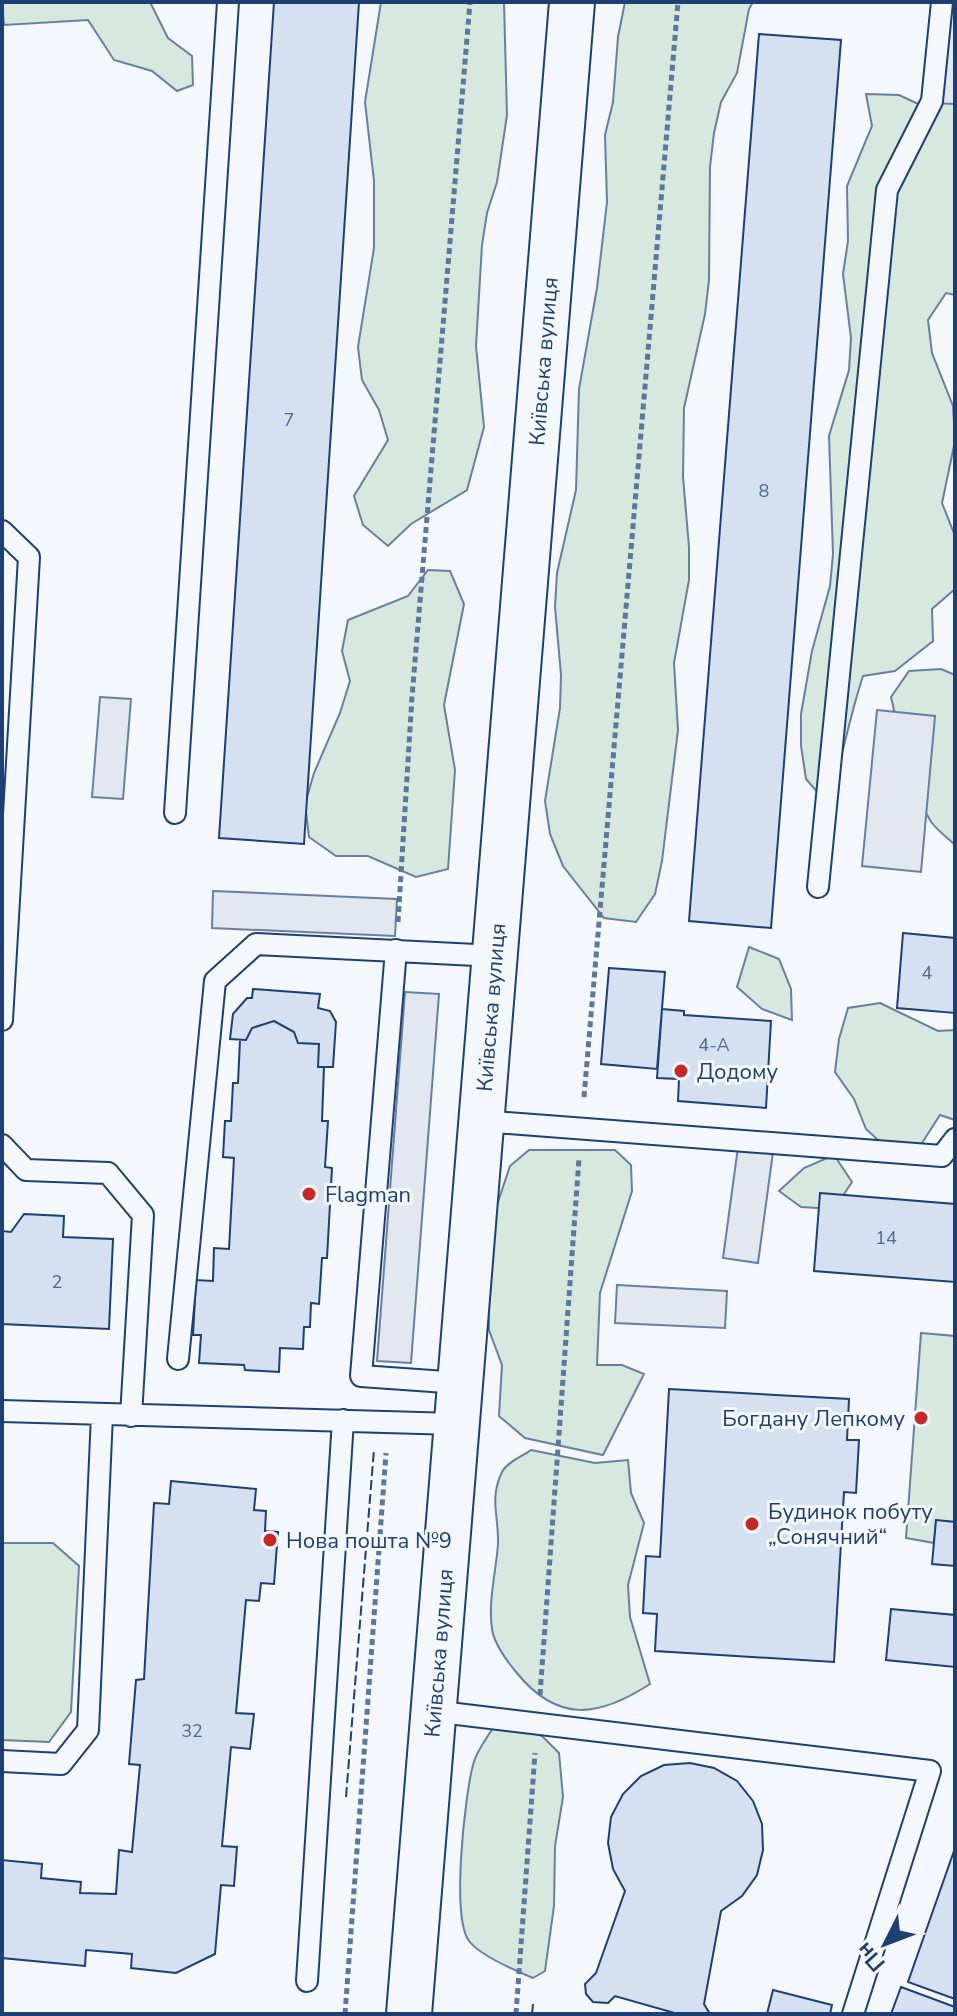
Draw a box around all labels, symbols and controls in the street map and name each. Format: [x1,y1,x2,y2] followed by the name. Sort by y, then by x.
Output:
[522,276,566,447] street label: Київська вулиця
[284,408,294,432] house number: 7
[759,479,769,503] house number: 8
[470,922,513,1093] street label: Київська вулиця
[922,961,933,985] house number: 4
[698,1033,730,1057] house number: 4-А
[697,1057,779,1087] place label: Додому
[672,1062,690,1080] marker: Додому
[325,1180,411,1210] place label: Flagman
[300,1185,318,1203] marker: Flagman
[875,1226,897,1250] house number: 14
[52,1270,62,1294] house number: 2
[722,1404,905,1434] place label: Богдану Лепкому
[912,1409,930,1427] marker: Богдану Лепкому
[768,1497,933,1552] place label: Будинок побуту „Сонячний“
[743,1515,761,1533] marker: Будинок побуту „Сонячний“
[286,1526,452,1556] place label: Нова пошта №9
[261,1531,279,1549] marker: Нова пошта №9
[417,1568,461,1739] street label: Київська вулиця
[181,1719,203,1743] house number: 32
[845,1904,925,1984] north arrow
[850,1935,892,1978] text: Пн

